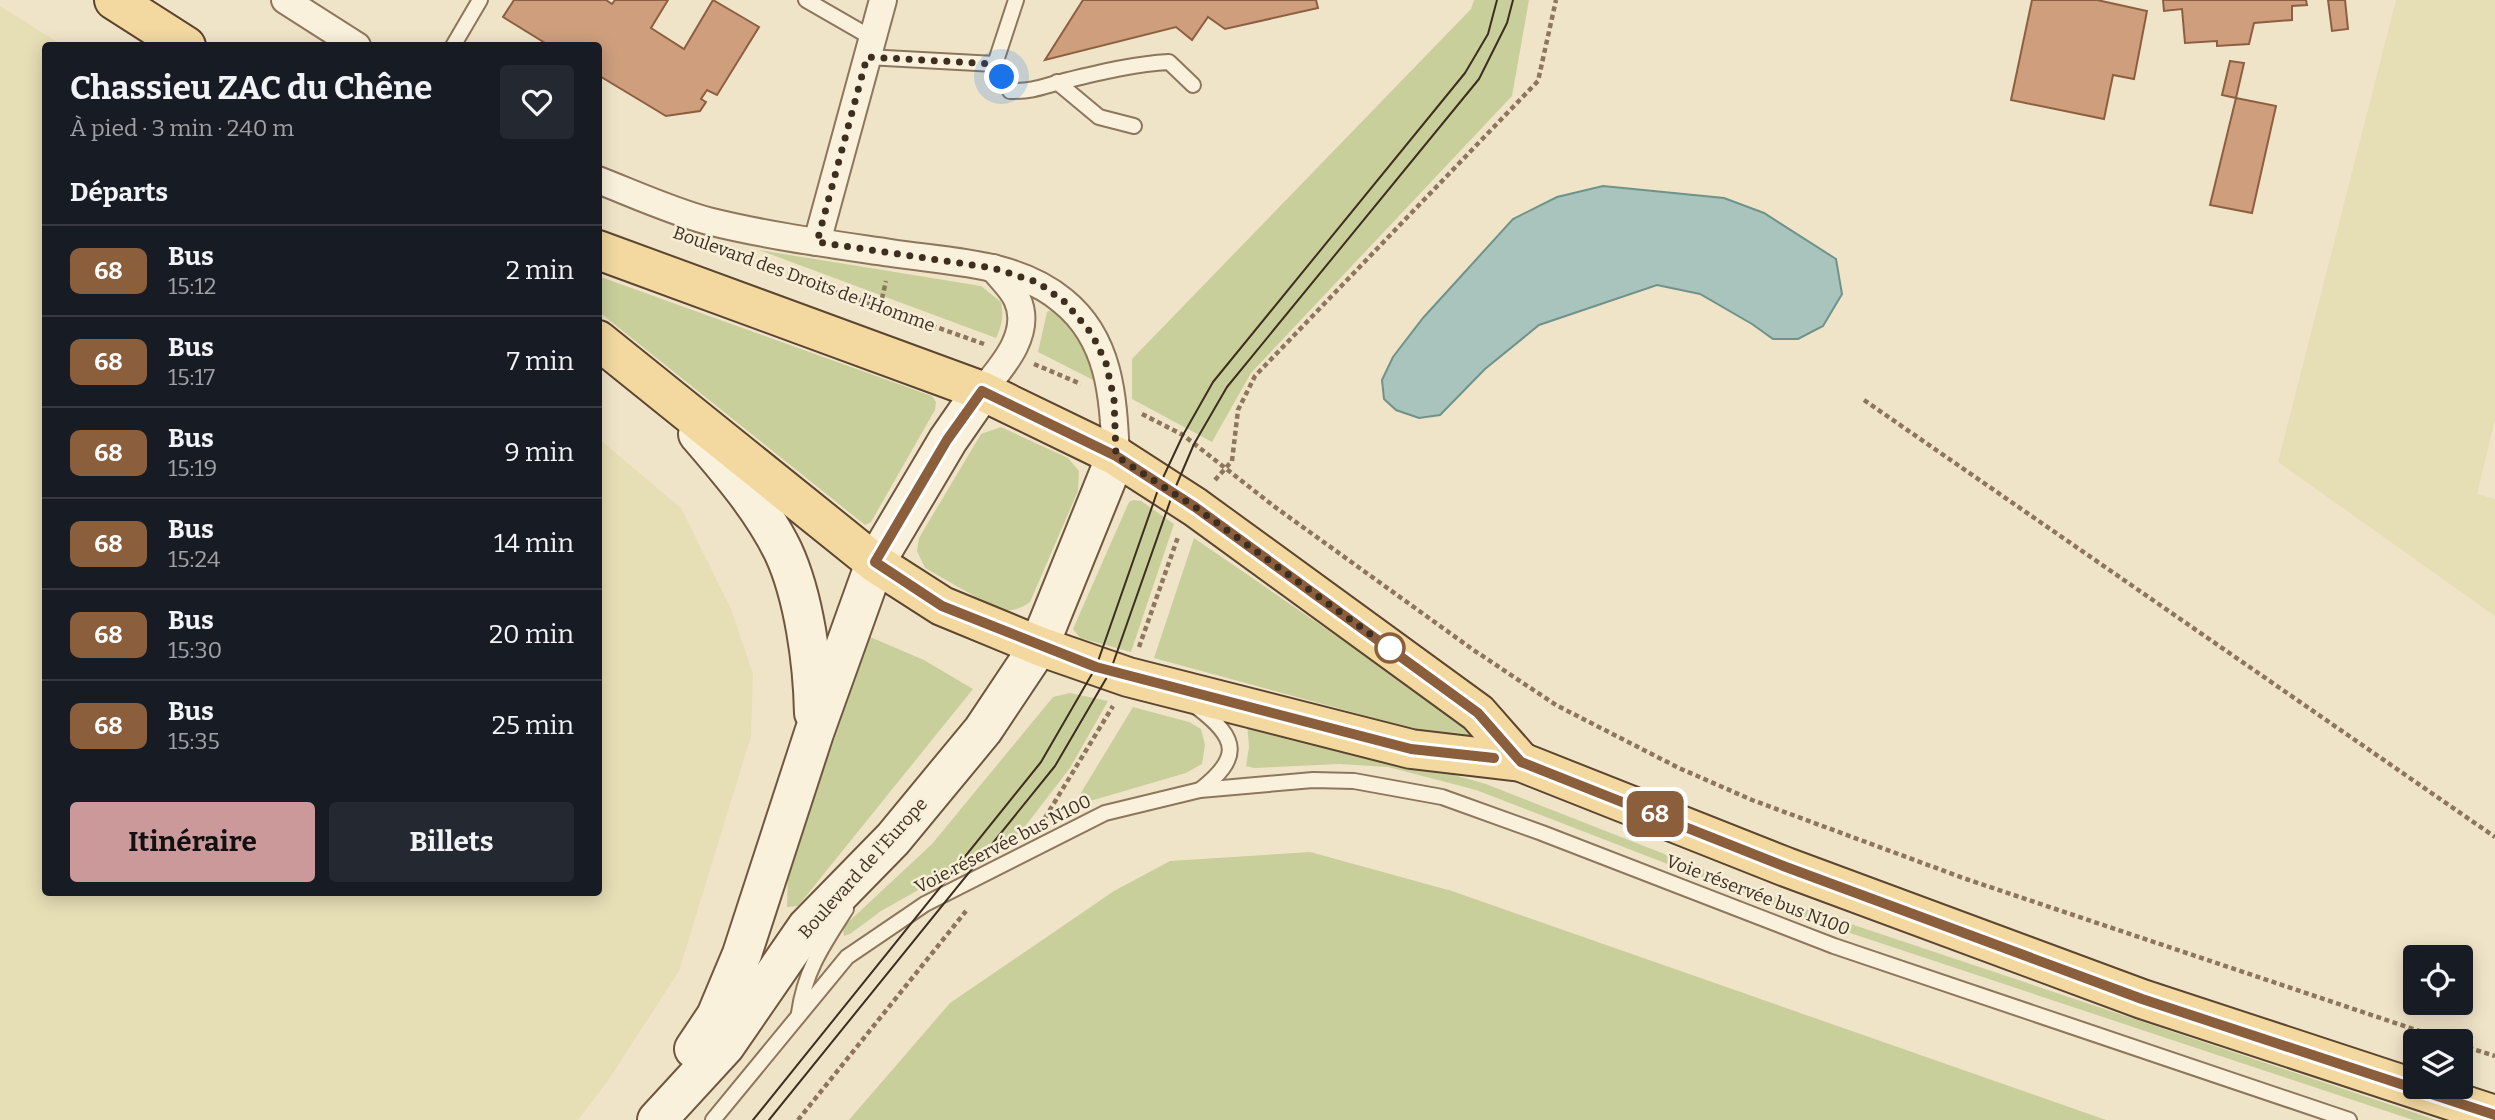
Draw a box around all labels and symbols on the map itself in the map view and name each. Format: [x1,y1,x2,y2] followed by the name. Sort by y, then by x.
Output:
[984,59,1019,94] your location
[670,221,938,337] street label: Boulevard des Droits de l'Homme
[1375,633,1405,663] unlabelled marker
[911,790,1095,898] street label: Voie réservée bus N100
[1624,791,1686,837] line badge: 68
[794,793,932,943] street label: Boulevard de l'Europe
[1663,850,1853,940] street label: Voie réservée bus N100

